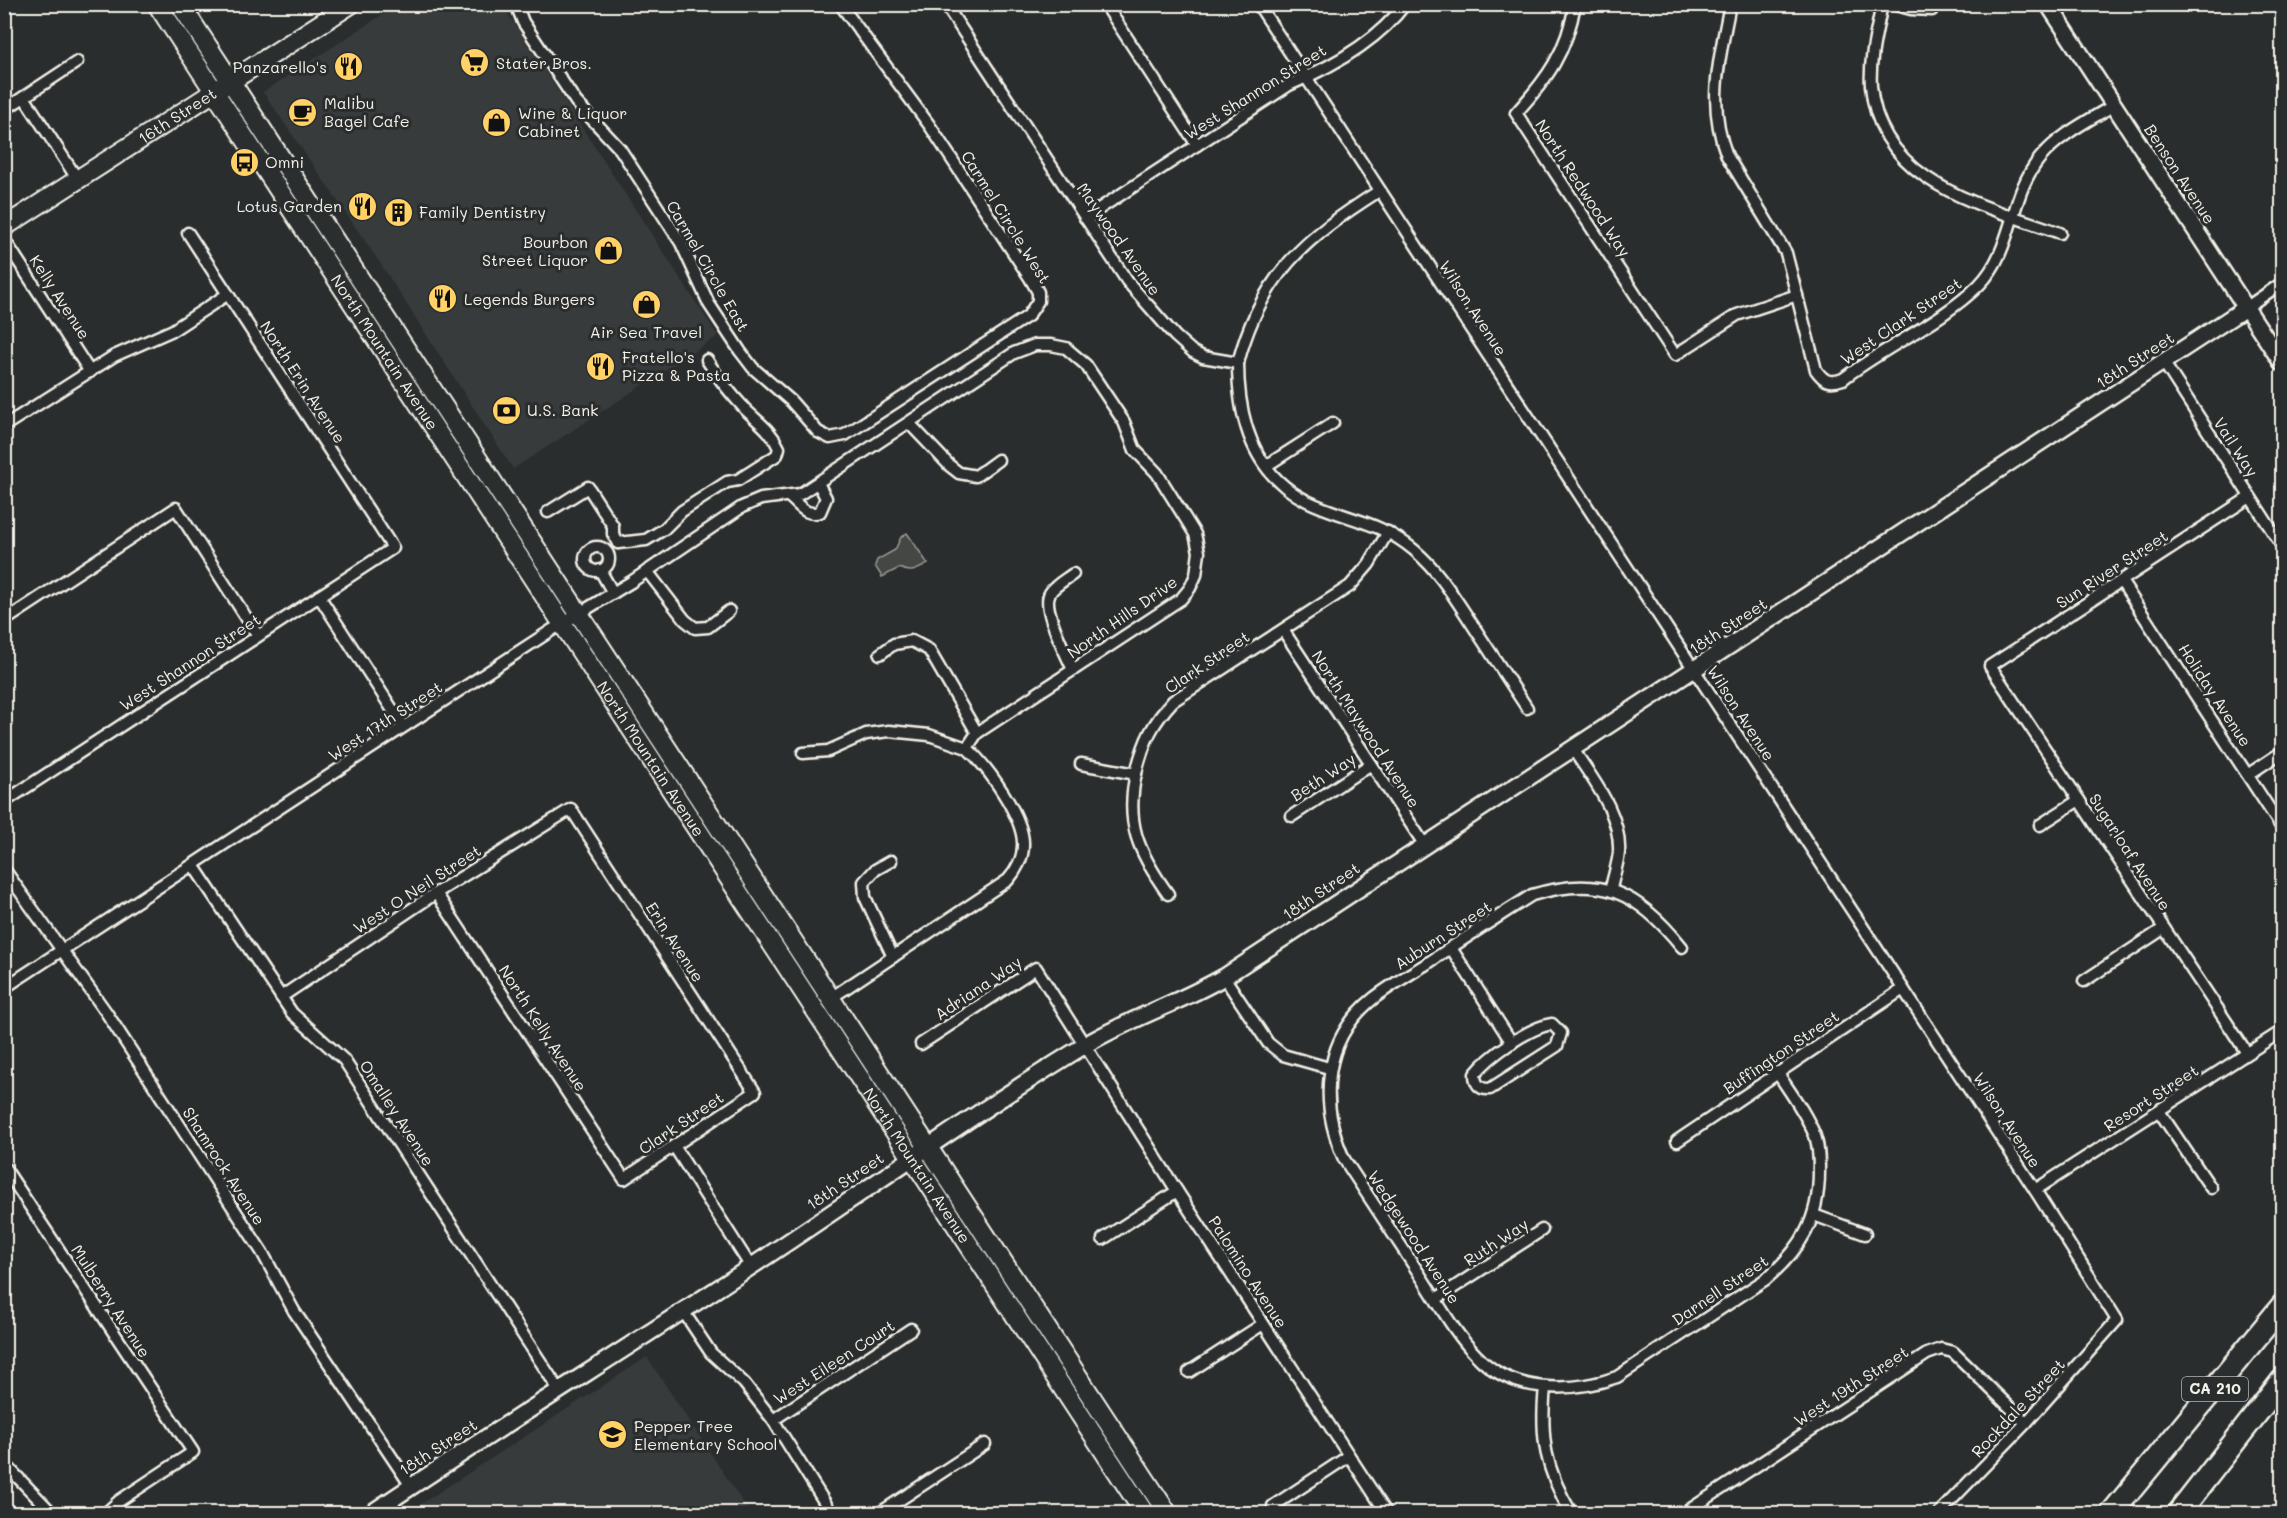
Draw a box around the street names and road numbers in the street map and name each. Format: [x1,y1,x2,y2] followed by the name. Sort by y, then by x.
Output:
[1180,39,1330,144] street label: West Shannon Street
[134,82,220,148] street label: 16th Street
[1531,115,1636,260] street label: North Redwood Way
[2140,120,2221,228] street label: Benson Avenue
[957,146,1056,287] street label: Carmel Circle West
[1073,178,1166,299] street label: Maywood Avenue
[662,196,755,335] street label: Carmel Circle East
[25,251,95,343] street label: Kelly Avenue
[1435,256,1512,359] street label: Wilson Avenue
[327,270,444,434] street label: North Mountain Avenue
[1836,272,1965,369] street label: West Clark Street
[256,316,351,447] street label: North Erin Avenue
[2092,327,2178,393] street label: 18th Street
[2209,413,2263,480] street label: Vail Way
[2052,525,2172,613] street label: Sun River Street
[1062,571,1181,662] street label: North Hills Drive
[1685,593,1771,659] street label: 18th Street
[115,608,264,715] street label: West Shannon Street
[1160,625,1253,698] street label: Clark Street
[2174,639,2257,750] street label: Holiday Avenue
[1308,646,1425,811] street label: North Maywood Avenue
[1703,661,1780,764] street label: Wilson Avenue
[324,676,446,765] street label: West 17th Street
[593,677,710,840] street label: North Mountain Avenue
[1286,748,1359,805] street label: Beth Way
[2085,789,2176,914] street label: Sugarloaf Avenue
[349,839,485,938] street label: West O Neil Street
[1278,857,1363,924] street label: 18th Street
[1390,895,1495,974] street label: Auburn Street
[642,898,709,986] street label: Erin Avenue
[930,951,1025,1024] street label: Adriana Way
[495,960,592,1095] street label: North Kelly Avenue
[1719,1005,1843,1098] street label: Buffington Street
[355,1056,439,1170] street label: Omalley Avenue
[2099,1059,2202,1136] street label: Resort Street
[1969,1068,2046,1171] street label: Wilson Avenue
[859,1083,976,1247] street label: North Mountain Avenue
[634,1086,727,1159] street label: Clark Street
[178,1103,270,1229] street label: Shamrock Avenue
[802,1147,887,1214] street label: 18th Street
[1363,1166,1466,1308] street label: Wedgewood Avenue
[1204,1212,1293,1332] street label: Palomino Avenue
[1460,1213,1532,1270] street label: Ruth Way
[67,1240,156,1361] street label: Mulberry Avenue
[1667,1250,1772,1330] street label: Darnell Street
[769,1315,898,1409] street label: West Eileen Court
[1789,1341,1912,1430] street label: West 19th Street
[1966,1354,2069,1462] street label: Rockdale Street
[2182,1377,2248,1401] road number: CA 210
[395,1414,481,1480] street label: 18th Street

